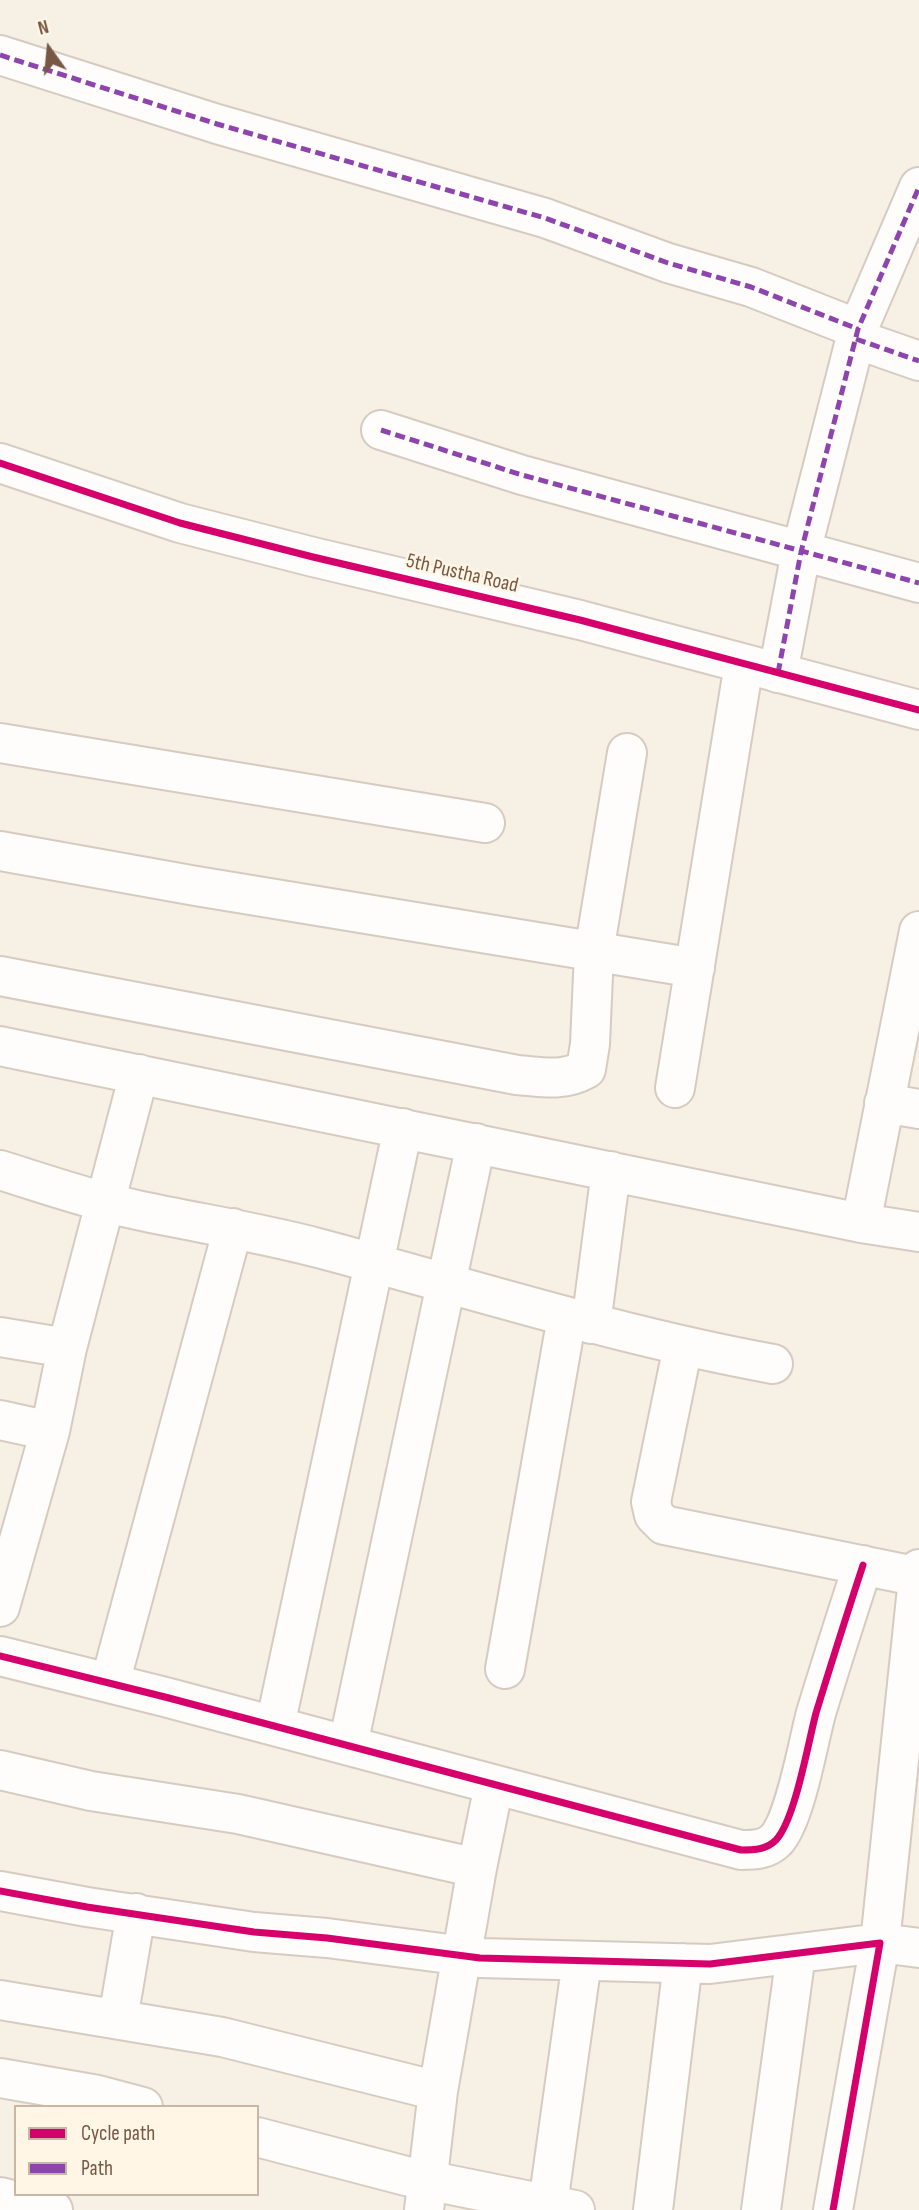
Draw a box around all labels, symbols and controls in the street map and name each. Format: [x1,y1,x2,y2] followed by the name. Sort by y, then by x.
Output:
[14,14,84,84] north arrow
[36,16,51,41] text: N
[404,549,520,599] street label: 5th Pustha Road
[14,2105,259,2196] legend
[81,2121,155,2146] text: Cycle path
[81,2156,113,2181] text: Path

